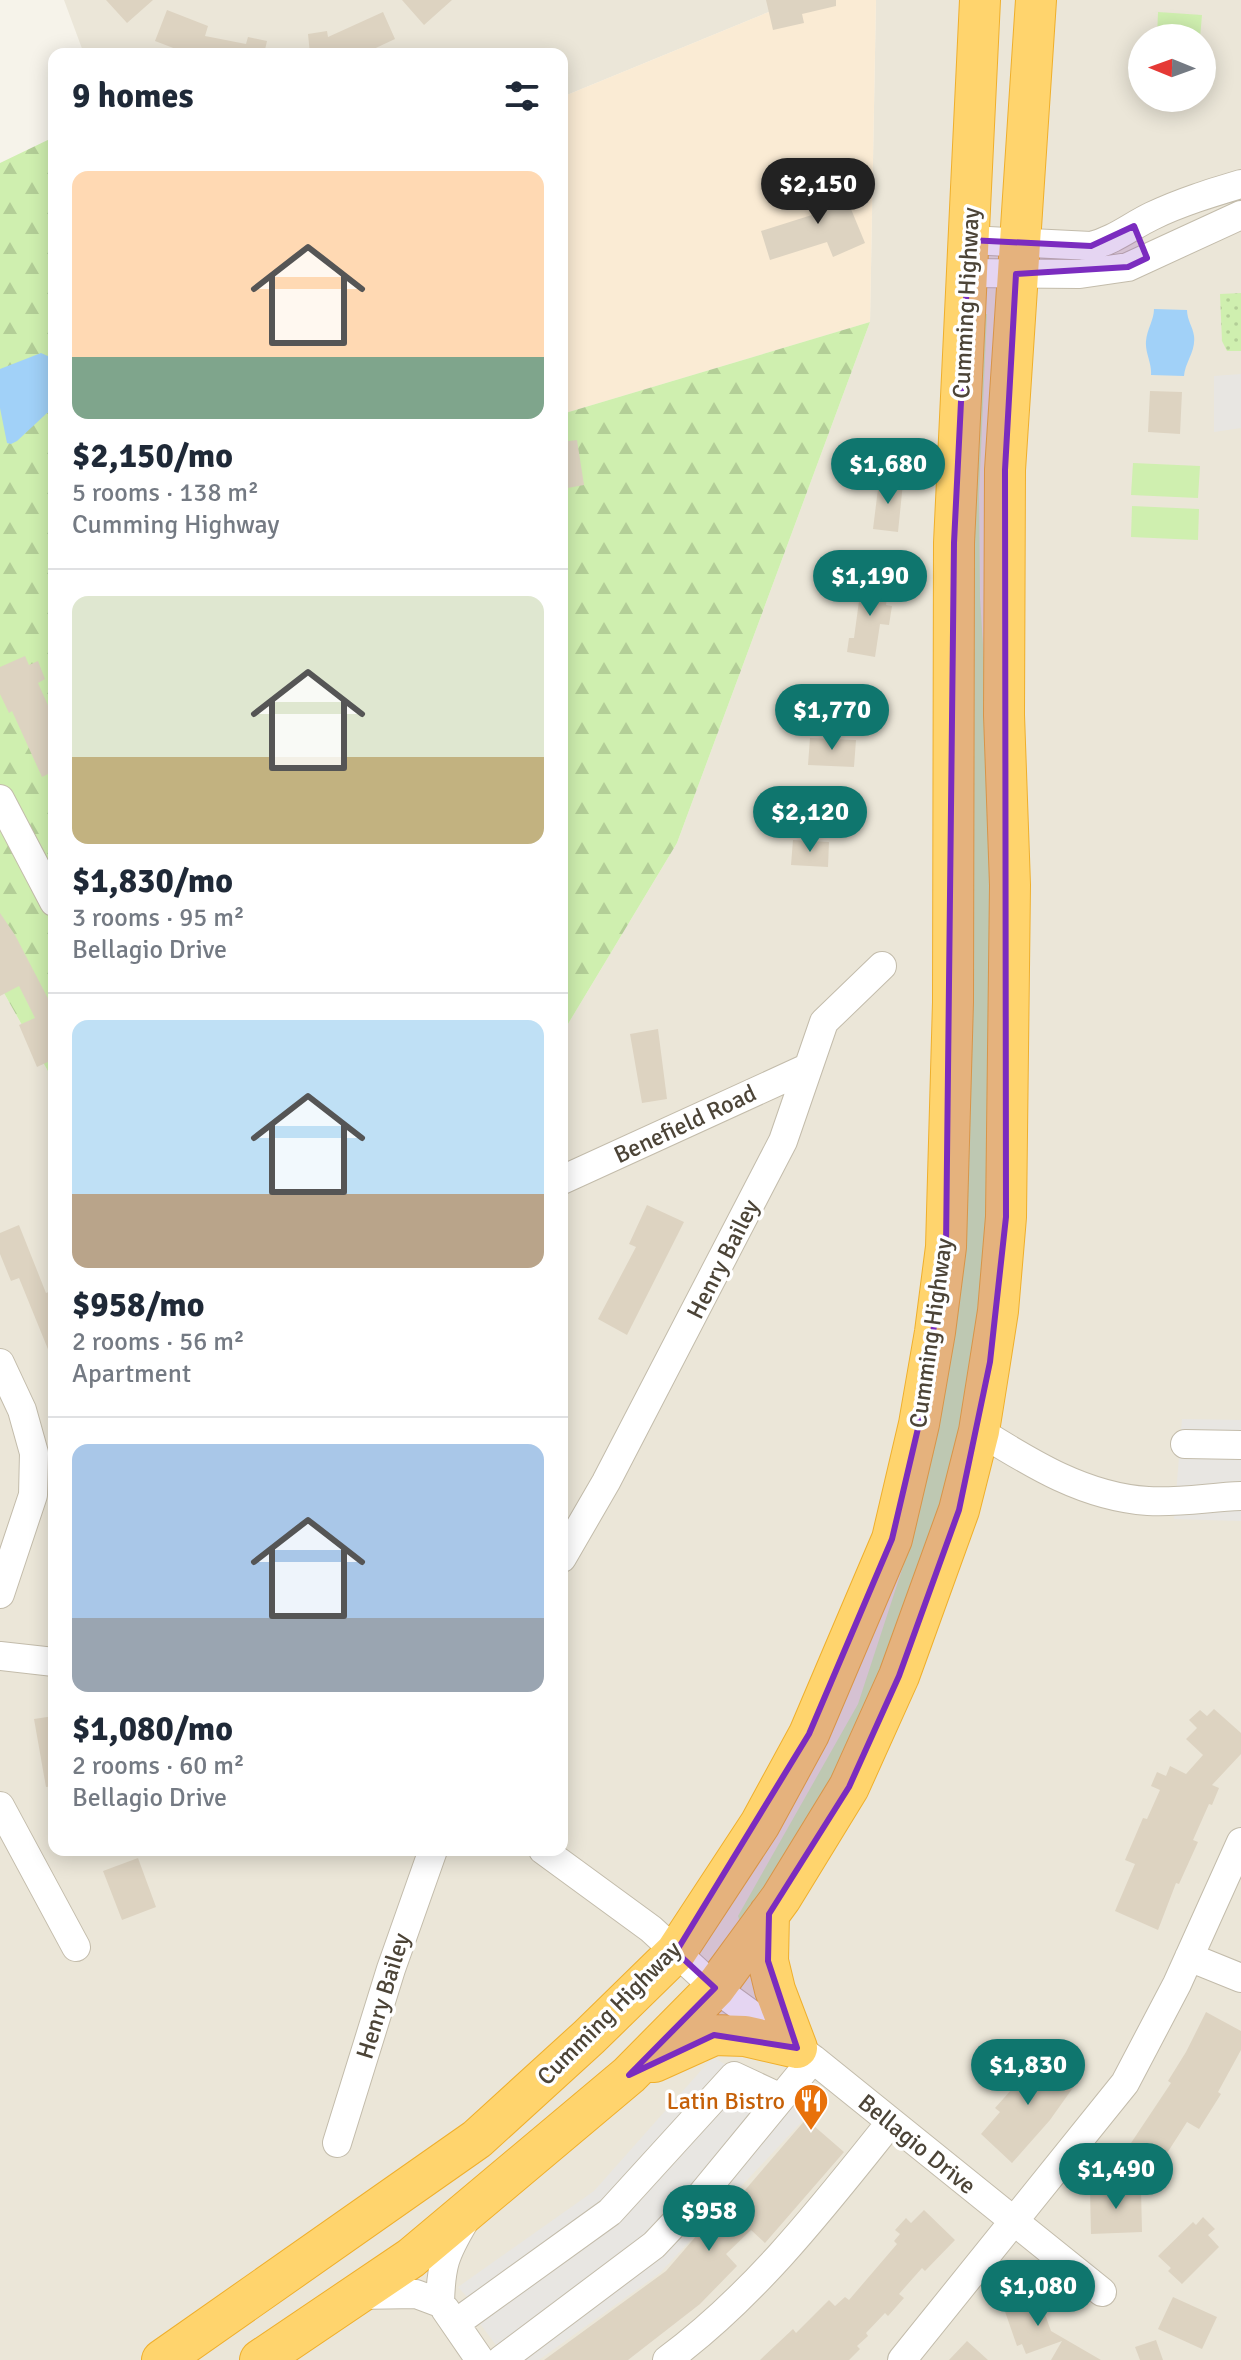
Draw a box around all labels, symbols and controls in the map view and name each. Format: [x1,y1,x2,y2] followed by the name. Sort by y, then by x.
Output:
[1128,24,1216,112] north arrow
[1128,24,1216,112] map controls
[500,74,544,118] icon: filters
[72,75,193,117] text: 9 homes
[753,158,883,226] pin: $2,150
[779,168,857,200] text: $2,150
[946,207,986,399] street label: Cumming Highway
[236,223,380,367] icon: home
[72,435,233,477] text: $2,150/mo
[823,438,953,506] pin: $1,680
[849,448,927,480] text: $1,680
[72,477,259,509] text: 5 rooms · 138 m²
[72,509,280,541] text: Cumming Highway
[805,550,935,618] pin: $1,190
[831,560,909,592] text: $1,190
[236,648,380,792] icon: home
[767,684,897,752] pin: $1,770
[793,694,871,726] text: $1,770
[745,786,875,854] pin: $2,120
[771,796,849,828] text: $2,120
[72,860,233,902] text: $1,830/mo
[72,902,245,934] text: 3 rooms · 95 m²
[72,934,227,966] text: Bellagio Drive
[236,1072,380,1216] icon: home
[609,1078,761,1170] street label: Benefield Road
[680,1194,766,1324] street label: Henry Bailey
[903,1236,959,1430] street label: Cumming Highway
[72,1284,205,1326] text: $958/mo
[72,1326,245,1358] text: 2 rooms · 56 m²
[72,1358,191,1390] text: Apartment
[236,1496,380,1640] icon: home
[72,1708,233,1750] text: $1,080/mo
[72,1750,245,1782] text: 2 rooms · 60 m²
[72,1782,227,1814] text: Bellagio Drive
[350,1929,416,2063] street label: Henry Bailey
[531,1935,687,2091] street label: Cumming Highway
[963,2039,1093,2107] pin: $1,830
[989,2049,1067,2081] text: $1,830
[792,2082,830,2132] restaurant icon: Latin Bistro
[667,2086,785,2116] place label: Latin Bistro
[852,2087,982,2201] street label: Bellagio Drive
[1051,2143,1181,2211] pin: $1,490
[1077,2153,1155,2185] text: $1,490
[662,2185,756,2253] pin: $958
[681,2195,737,2227] text: $958
[973,2260,1103,2328] pin: $1,080
[999,2270,1077,2302] text: $1,080

